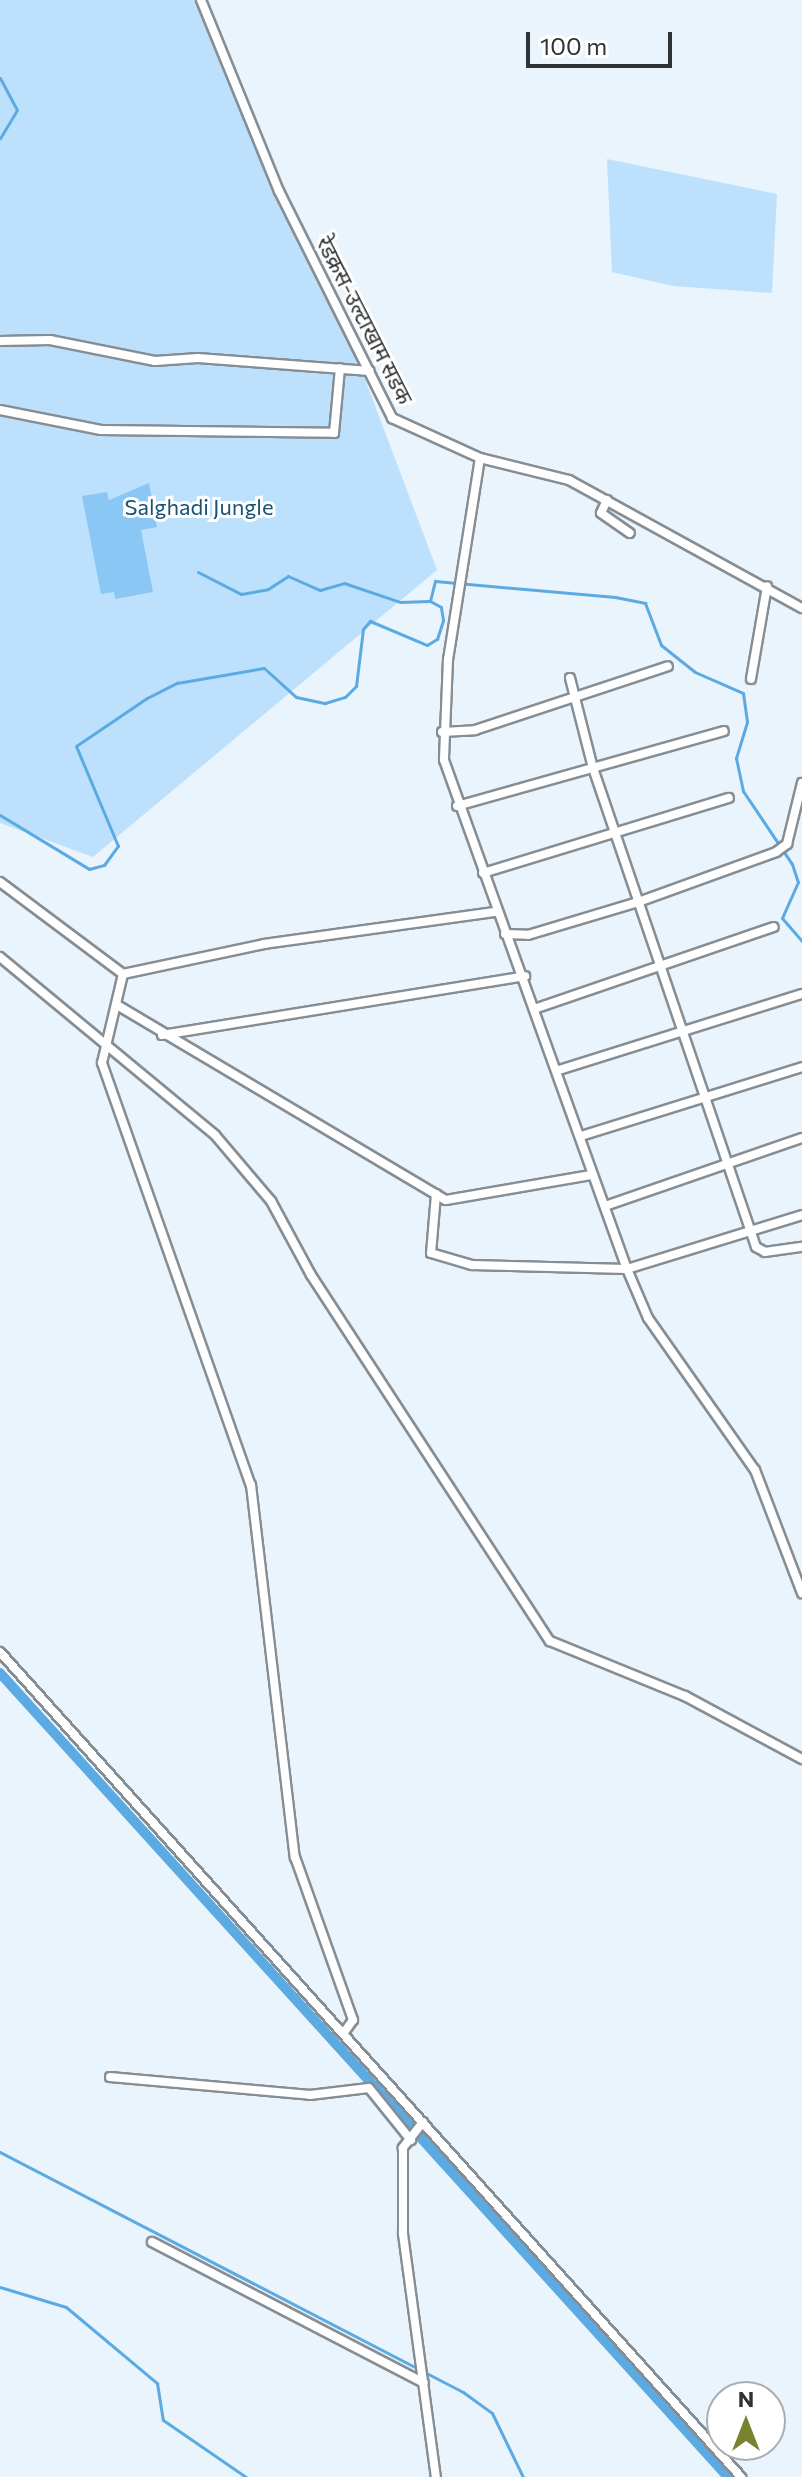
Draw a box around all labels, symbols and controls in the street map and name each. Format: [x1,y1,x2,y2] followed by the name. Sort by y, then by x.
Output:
[530,16,676,66] scale bar
[540,31,607,60] text: 100 m
[311,232,419,408] street label: रेडक्रस-उल्टाखाम सडक
[124,494,274,520] park label: Salghadi Jungle
[706,2381,786,2461] north arrow
[738,2385,754,2412] text: N

